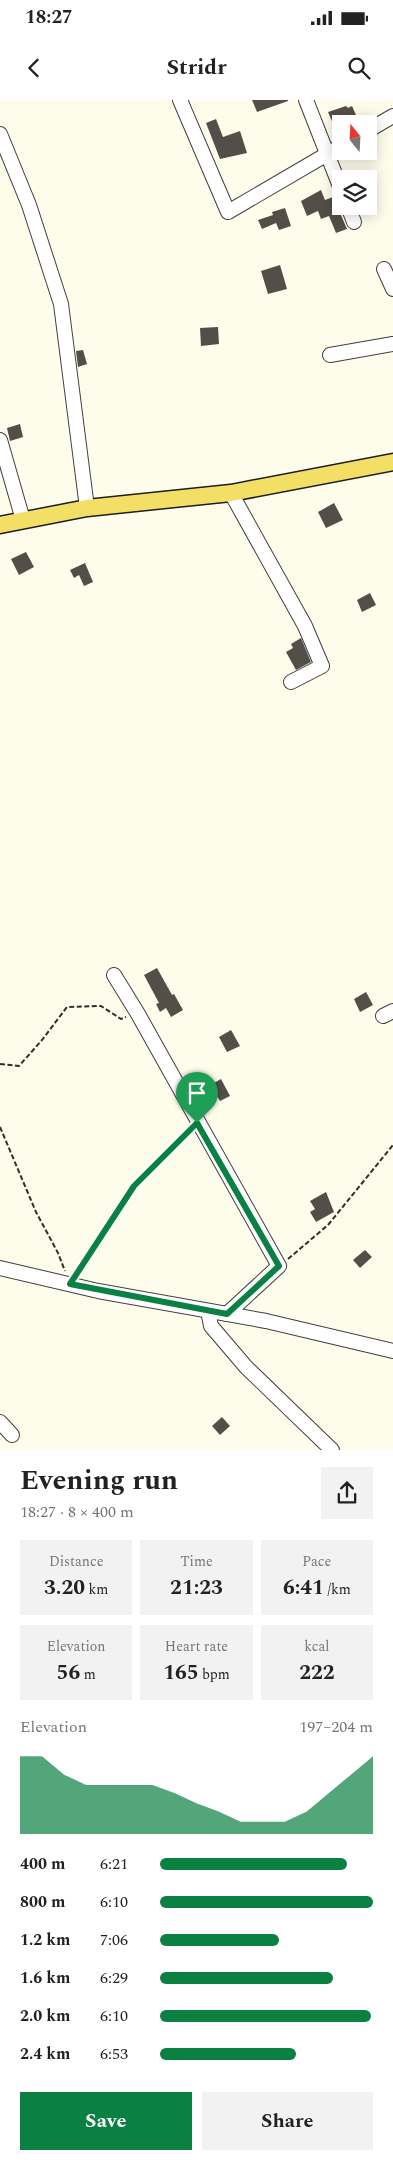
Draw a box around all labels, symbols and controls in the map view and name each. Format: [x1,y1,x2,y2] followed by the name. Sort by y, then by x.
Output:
[25,3,73,32] text: 18:27
[166,51,227,84] text: Stridr
[20,54,48,82] icon: back
[345,54,373,82] icon: search
[332,115,378,160] north arrow
[332,115,377,215] map controls
[332,170,377,215] button: layers
[176,1072,218,1123] pin
[183,1079,211,1107] icon: arrive
[20,1459,178,1502] text: Evening run
[321,1467,373,1519] button: share
[20,1500,134,1524] text: 18:27 · 8 × 400 m
[49,1551,103,1572] text: Distance
[180,1551,213,1572] text: Time
[302,1551,331,1572] text: Pace
[44,1572,85,1604] text: 3.20
[170,1572,223,1604] text: 21:23
[283,1572,324,1604] text: 6:41
[85,1579,108,1600] text: km
[324,1579,351,1600] text: /km
[47,1636,105,1657] text: Elevation
[165,1636,228,1657] text: Heart rate
[304,1636,329,1657] text: kcal
[57,1657,80,1689] text: 56
[163,1657,199,1689] text: 165
[299,1657,335,1689] text: 222
[80,1664,96,1685] text: m
[199,1664,230,1685] text: bpm
[20,1715,87,1739] text: Elevation
[299,1715,373,1739] text: 197–204 m
[20,1852,65,1876] text: 400 m
[100,1852,128,1876] text: 6:21
[20,1890,65,1914] text: 800 m
[100,1890,128,1914] text: 6:10
[20,1928,70,1952] text: 1.2 km
[100,1928,128,1952] text: 7:06
[20,1966,70,1990] text: 1.6 km
[100,1966,128,1990] text: 6:29
[20,2004,70,2028] text: 2.0 km
[100,2004,128,2028] text: 6:10
[20,2042,70,2066] text: 2.4 km
[100,2042,128,2066] text: 6:53
[20,2092,192,2150] button: Save
[202,2092,373,2150] button: Share

